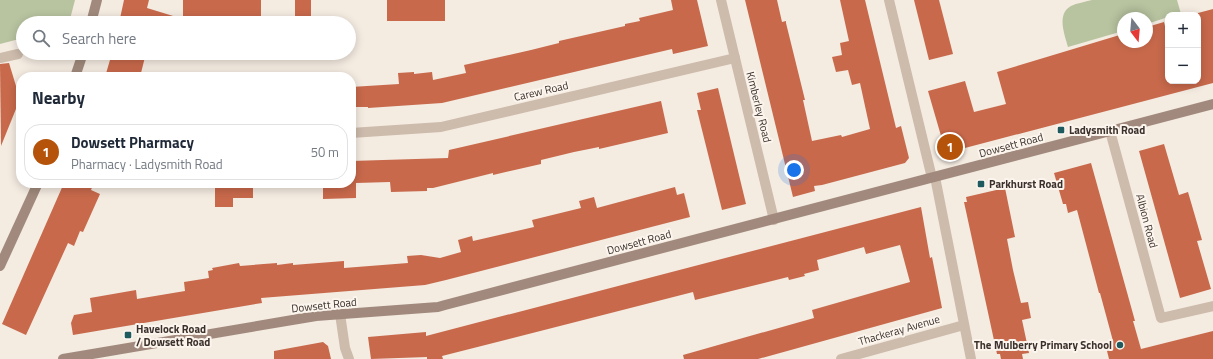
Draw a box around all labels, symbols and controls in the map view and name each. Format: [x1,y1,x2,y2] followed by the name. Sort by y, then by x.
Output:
[1117,12,1153,48] north arrow
[1165,12,1201,84] map controls
[1165,12,1201,48] button: +
[16,16,356,60] search box
[30,27,52,49] icon: search
[62,27,136,50] text: Search here
[1165,48,1201,84] button: −
[742,70,776,144] street label: Kimberley Road
[512,77,570,105] street label: Carew Road
[32,85,85,111] text: Nearby
[1069,122,1145,138] place label: Ladysmith Road
[1056,125,1066,135] marker: Ladysmith Road
[977,129,1045,161] street label: Dowsett Road
[71,131,194,154] text: Dowsett Pharmacy
[937,132,963,162] pin: 1
[42,142,50,162] text: 1
[311,142,339,162] text: 50 m
[71,154,223,174] text: Pharmacy · Ladysmith Road
[784,160,804,180] your location
[989,176,1063,192] place label: Parkhurst Road
[976,179,986,189] marker: Parkhurst Road
[1132,192,1162,250] street label: Albion Road
[605,226,673,258] street label: Dowsett Road
[290,294,358,316] street label: Dowsett Road
[856,311,942,349] street label: Thackeray Avenue
[136,321,210,350] place label: Havelock Road / Dowsett Road
[123,330,133,340] marker: Havelock Road / Dowsett Road
[974,337,1112,353] place label: The Mulberry Primary School
[1115,340,1125,350] marker: The Mulberry Primary School

